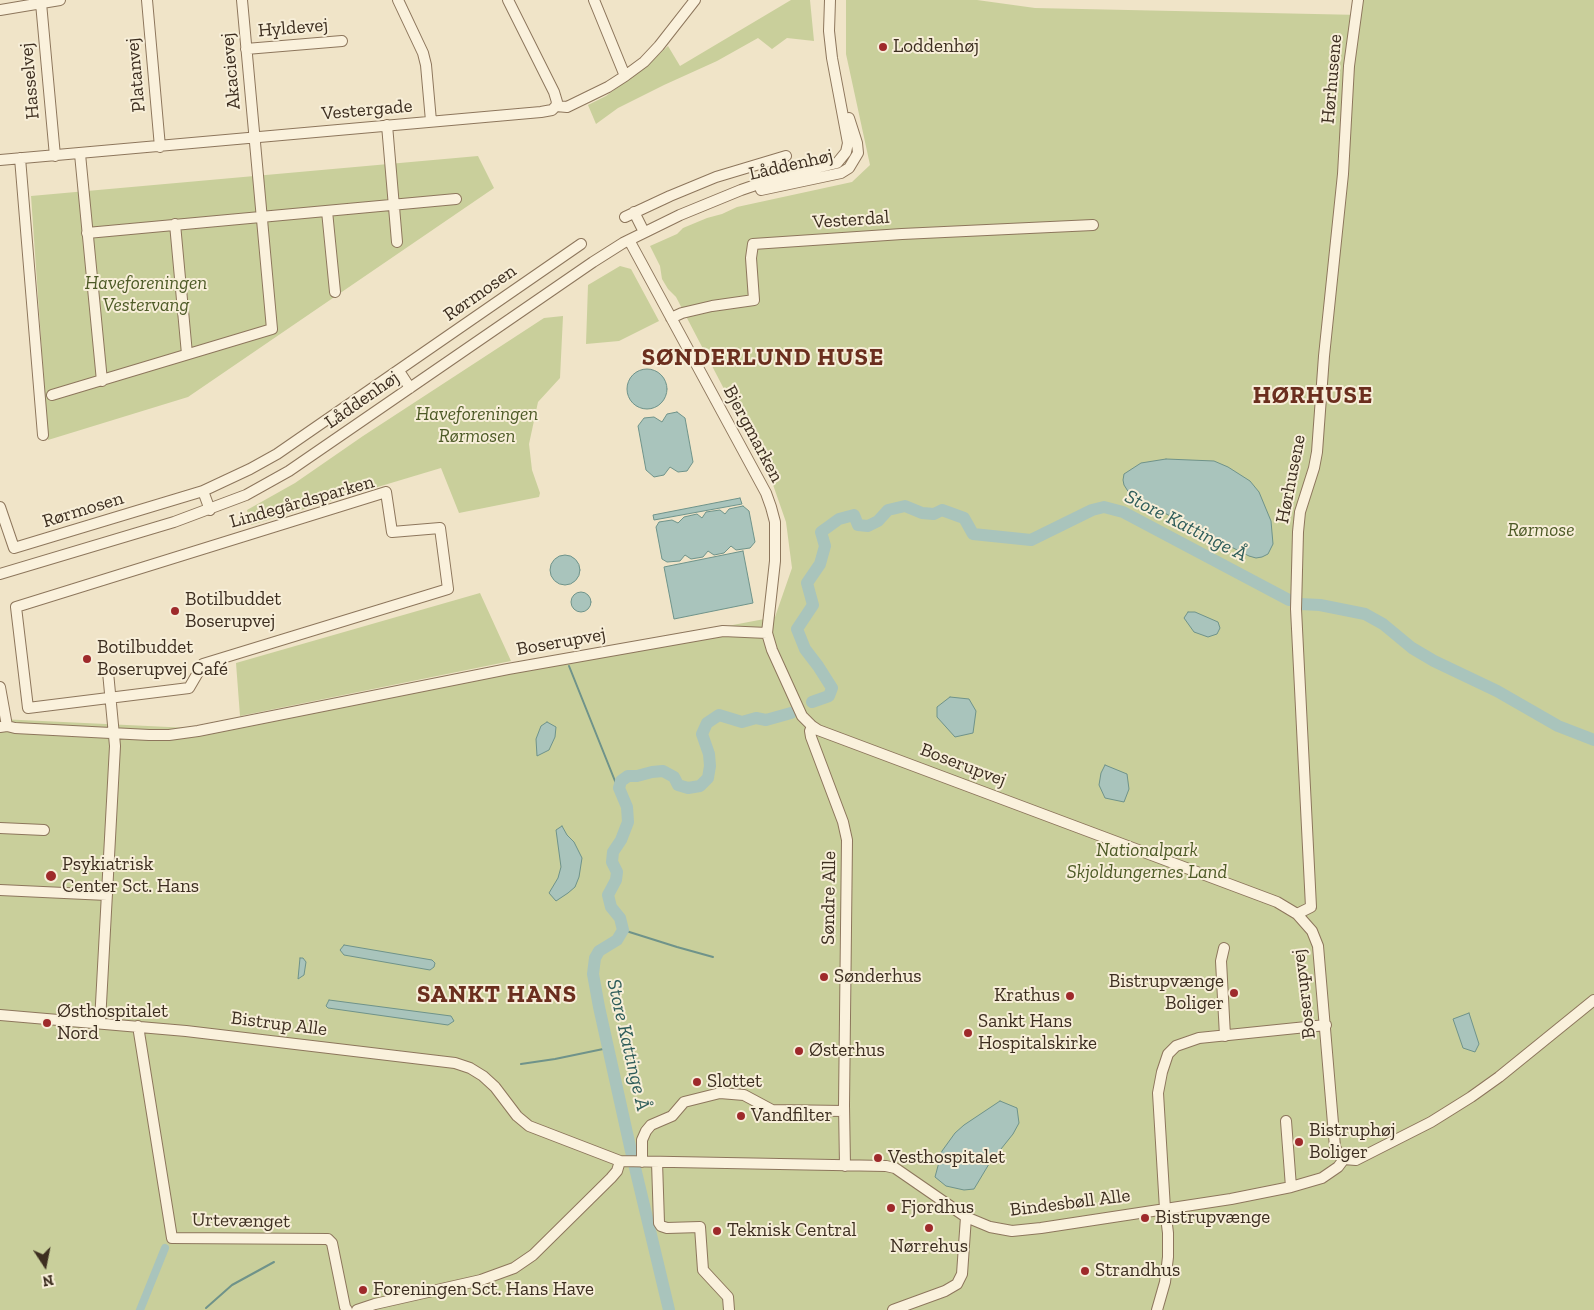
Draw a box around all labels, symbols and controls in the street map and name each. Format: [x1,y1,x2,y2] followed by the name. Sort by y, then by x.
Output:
[257,14,329,42] street label: Hyldevej
[216,32,246,110] street label: Akacievej
[1317,33,1347,125] street label: Hørhusene
[893,36,979,58] place label: Loddenhøj
[121,37,151,113] street label: Platanvej
[877,41,889,53] marker: Loddenhøj
[15,42,45,120] street label: Hasselvej
[321,95,413,125] street label: Vestergade
[747,144,835,186] street label: Låddenhøj
[812,206,890,234] street label: Vesterdal
[439,260,521,326] street label: Rørmosen
[85,273,207,317] park label: Haveforeningen Vestervang
[640,344,886,372] district label: SØNDERLUND HUSE
[320,366,404,434] street label: Låddenhøj
[718,382,788,486] street label: Bjergmarken
[1252,382,1374,410] district label: HØRHUSE
[416,404,538,448] park label: Haveforeningen Rørmosen
[1271,433,1311,525] street label: Hørhusene
[227,470,377,534] street label: Lindegårdsparken
[1121,485,1251,567] water label: Store Kattinge Å
[40,487,126,533] street label: Rørmosen
[1507,520,1575,542] park label: Rørmose
[185,589,281,633] place label: Botilbuddet Boserupvej
[169,605,181,617] marker: Botilbuddet Boserupvej
[515,623,607,661] street label: Boserupvej
[97,637,228,681] place label: Botilbuddet Boserupvej Café
[81,653,93,665] marker: Botilbuddet Boserupvej Café
[917,738,1009,792] street label: Boserupvej
[1067,840,1227,884] park label: Nationalpark Skjoldungernes Land
[817,851,841,945] street label: Søndre Alle
[62,854,199,898] place label: Psykiatrisk Center Sct. Hans
[44,869,58,883] marker: Psykiatrisk Center Sct. Hans
[1287,948,1321,1040] street label: Boserupvej
[834,966,922,988] place label: Sønderhus
[818,971,830,983] marker: Sønderhus
[1109,971,1224,1015] place label: Bistrupvænge Boliger
[601,977,655,1113] water label: Store Kattinge Å
[416,981,578,1009] district label: SANKT HANS
[994,985,1060,1007] place label: Krathus
[1228,987,1240,999] marker: Bistrupvænge Boliger
[1064,990,1076,1002] marker: Krathus
[57,1001,168,1045] place label: Østhospitalet Nord
[230,1007,328,1041] street label: Bistrup Alle
[978,1011,1097,1055] place label: Sankt Hans Hospitalskirke
[41,1017,53,1029] marker: Østhospitalet Nord
[962,1027,974,1039] marker: Sankt Hans Hospitalskirke
[809,1040,885,1062] place label: Østerhus
[793,1045,805,1057] marker: Østerhus
[707,1071,762,1093] place label: Slottet
[691,1076,703,1088] marker: Slottet
[751,1105,832,1127] place label: Vandfilter
[735,1110,747,1122] marker: Vandfilter
[1309,1120,1395,1164] place label: Bistruphøj Boliger
[1293,1136,1305,1148] marker: Bistruphøj Boliger
[888,1147,1005,1169] place label: Vesthospitalet
[872,1152,884,1164] marker: Vesthospitalet
[1009,1184,1131,1222] street label: Bindesbøll Alle
[901,1197,974,1219] place label: Fjordhus
[885,1202,897,1214] marker: Fjordhus
[1155,1207,1270,1229] place label: Bistrupvænge
[192,1209,290,1233] street label: Urtevænget
[1139,1212,1151,1224] marker: Bistrupvænge
[727,1220,856,1242] place label: Teknisk Central
[923,1222,935,1234] marker: Nørrehus
[711,1225,723,1237] marker: Teknisk Central
[890,1236,968,1258] place label: Nørrehus
[20,1240,70,1290] north arrow
[1095,1260,1180,1282] place label: Strandhus
[1079,1265,1091,1277] marker: Strandhus
[41,1271,55,1290] text: N
[373,1279,594,1301] place label: Foreningen Sct. Hans Have
[357,1284,369,1296] marker: Foreningen Sct. Hans Have

